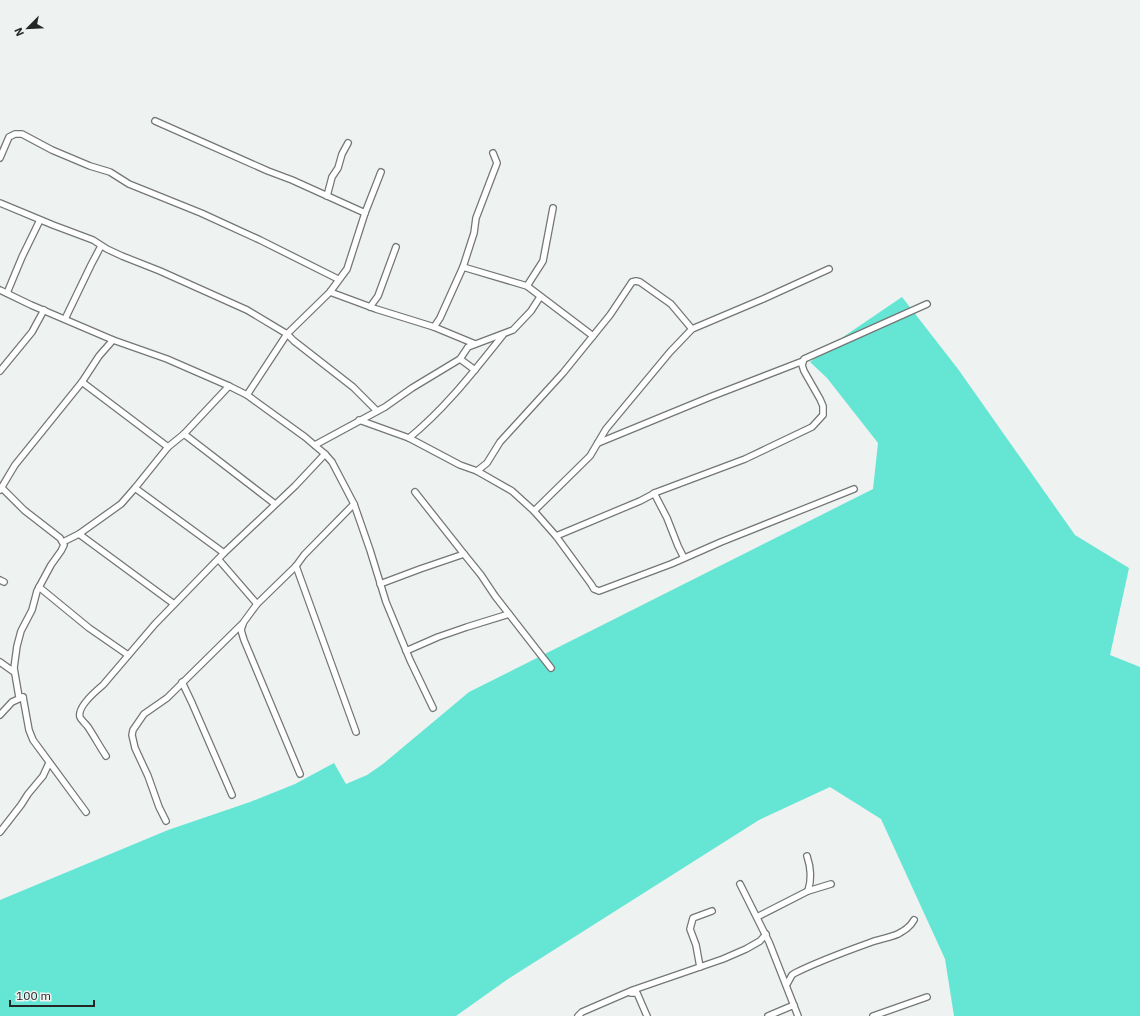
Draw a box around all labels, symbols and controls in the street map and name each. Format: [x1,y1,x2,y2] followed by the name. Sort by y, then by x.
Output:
[8,8,48,48] north arrow
[11,26,27,39] text: N
[10,982,94,1008] scale bar
[16,988,51,1003] text: 100 m

